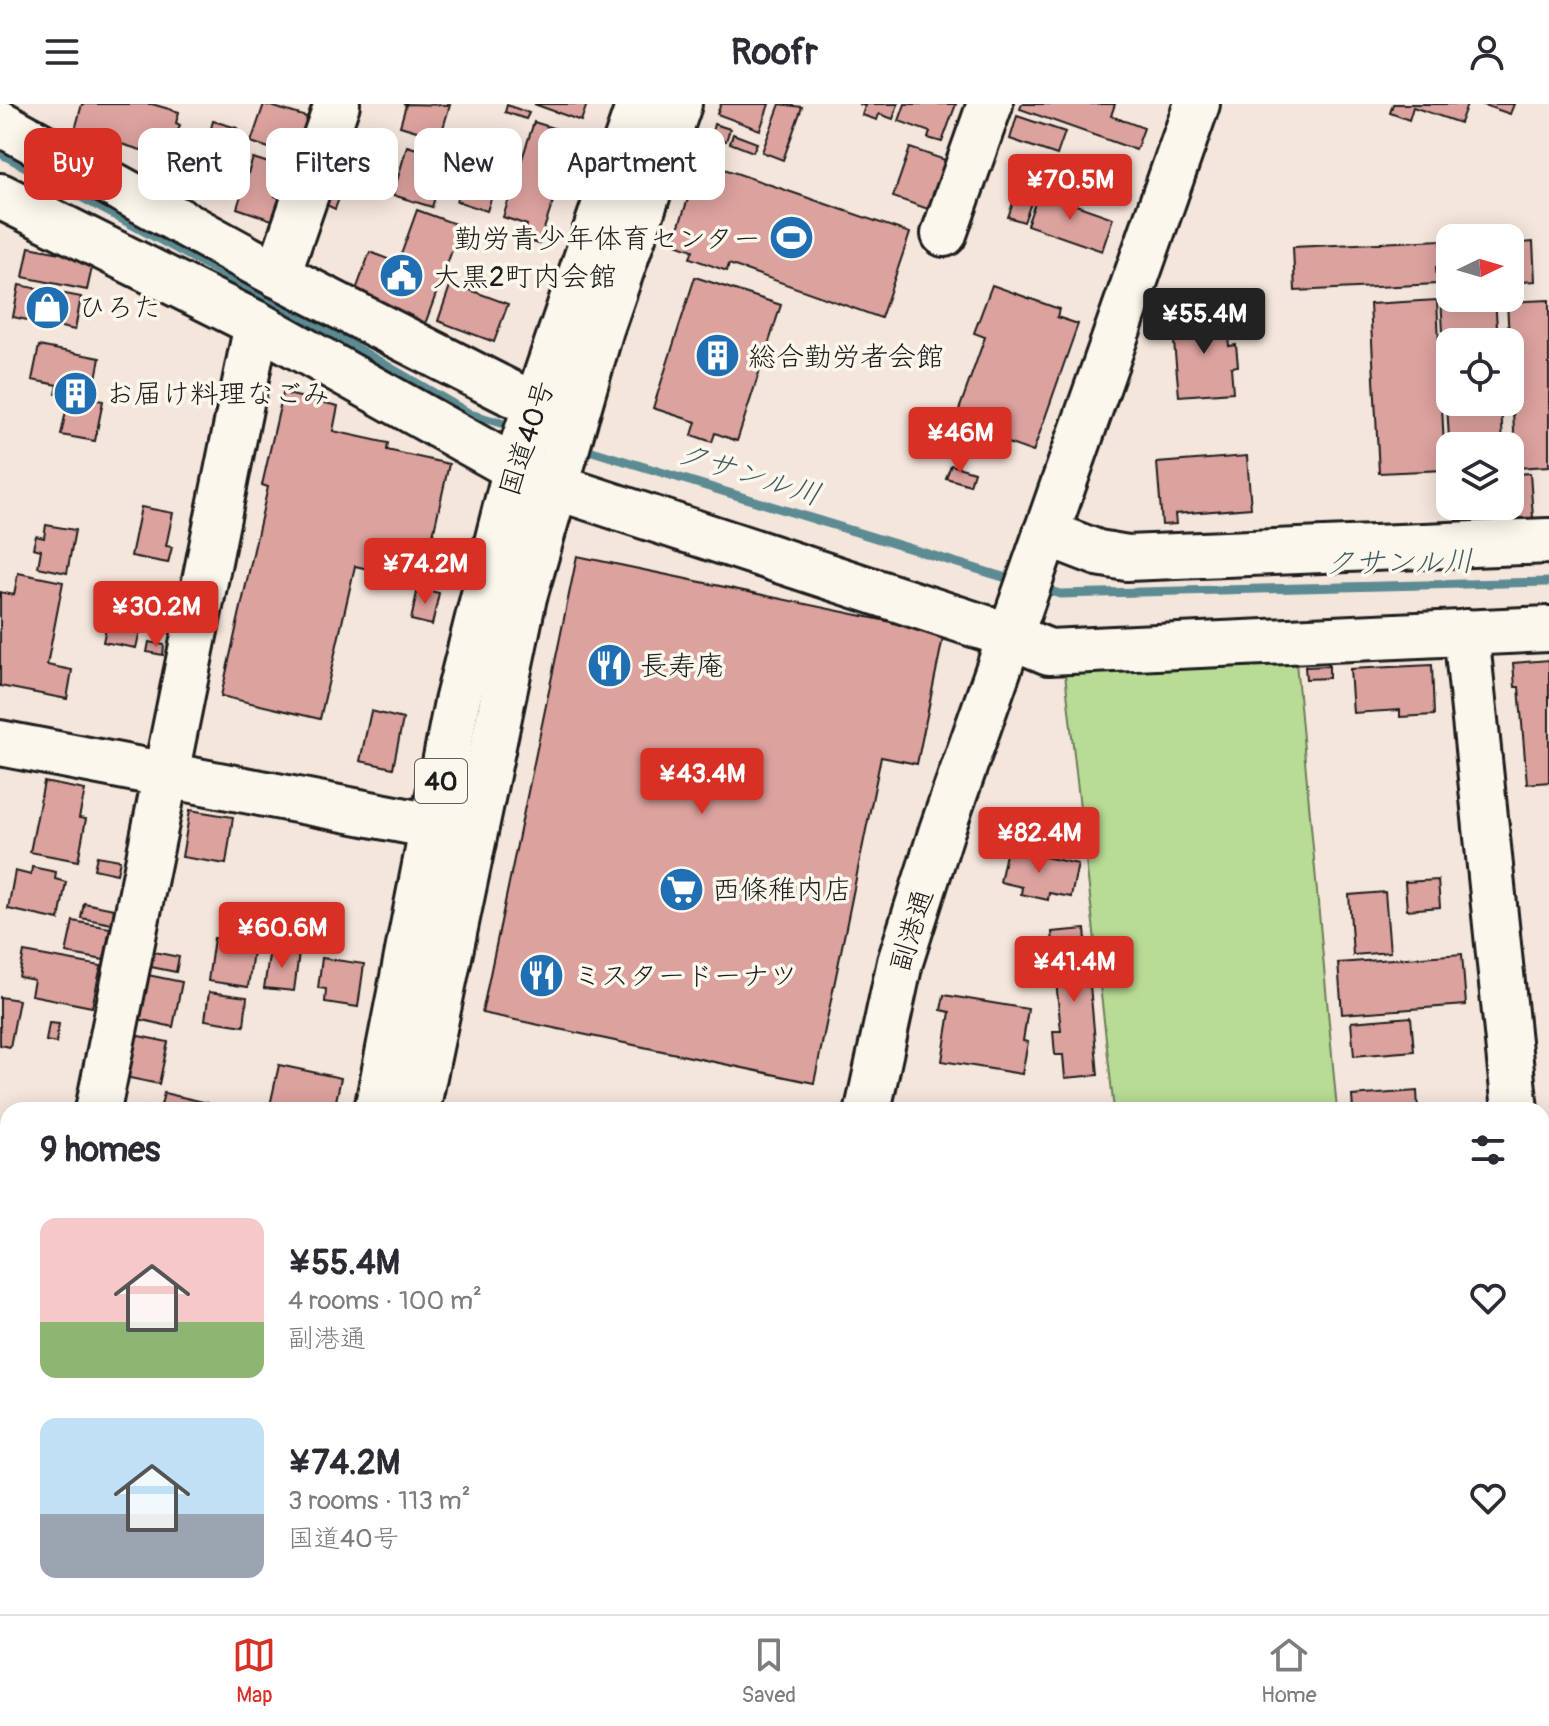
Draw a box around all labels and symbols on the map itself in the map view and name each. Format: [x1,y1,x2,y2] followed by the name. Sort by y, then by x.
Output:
[1005,154,1135,222] pin: ¥70.5M
[768,214,816,262] sports icon: 勤労青少年体育センター
[454,222,761,257] place label: 勤労青少年体育センター
[1436,224,1524,312] north arrow
[378,252,426,300] public building icon: 大黒2町内会館
[433,260,617,295] place label: 大黒2町内会館
[23,283,71,331] shop icon: ひろた
[1139,288,1269,356] pin: ¥55.4M
[78,291,161,326] place label: ひろた
[693,332,741,380] building icon: 総合勤労者会館
[748,340,944,375] place label: 総合勤労者会館
[51,369,99,417] building icon: お届け料理なごみ
[492,376,563,501] street label: 国道40号
[106,377,330,412] place label: お届け料理なごみ
[913,407,1007,475] pin: ¥46M
[672,435,825,514] water label: クサンル川
[360,538,490,606] pin: ¥74.2M
[1324,543,1474,582] water label: クサンル川
[91,581,221,649] pin: ¥30.2M
[585,641,633,689] restaurant icon: 長寿庵
[640,649,724,684] place label: 長寿庵
[637,748,767,816] pin: ¥43.4M
[415,759,467,803] road number: 40
[974,807,1104,875] pin: ¥82.4M
[657,865,705,913] supermarket icon: 西條稚内店
[712,873,852,908] place label: 西條稚内店
[883,885,941,976] street label: 副港通
[217,902,347,970] pin: ¥60.6M
[1009,936,1139,1004] pin: ¥41.4M
[518,951,566,999] restaurant icon: ミスタードーナツ
[573,959,798,994] place label: ミスタードーナツ

